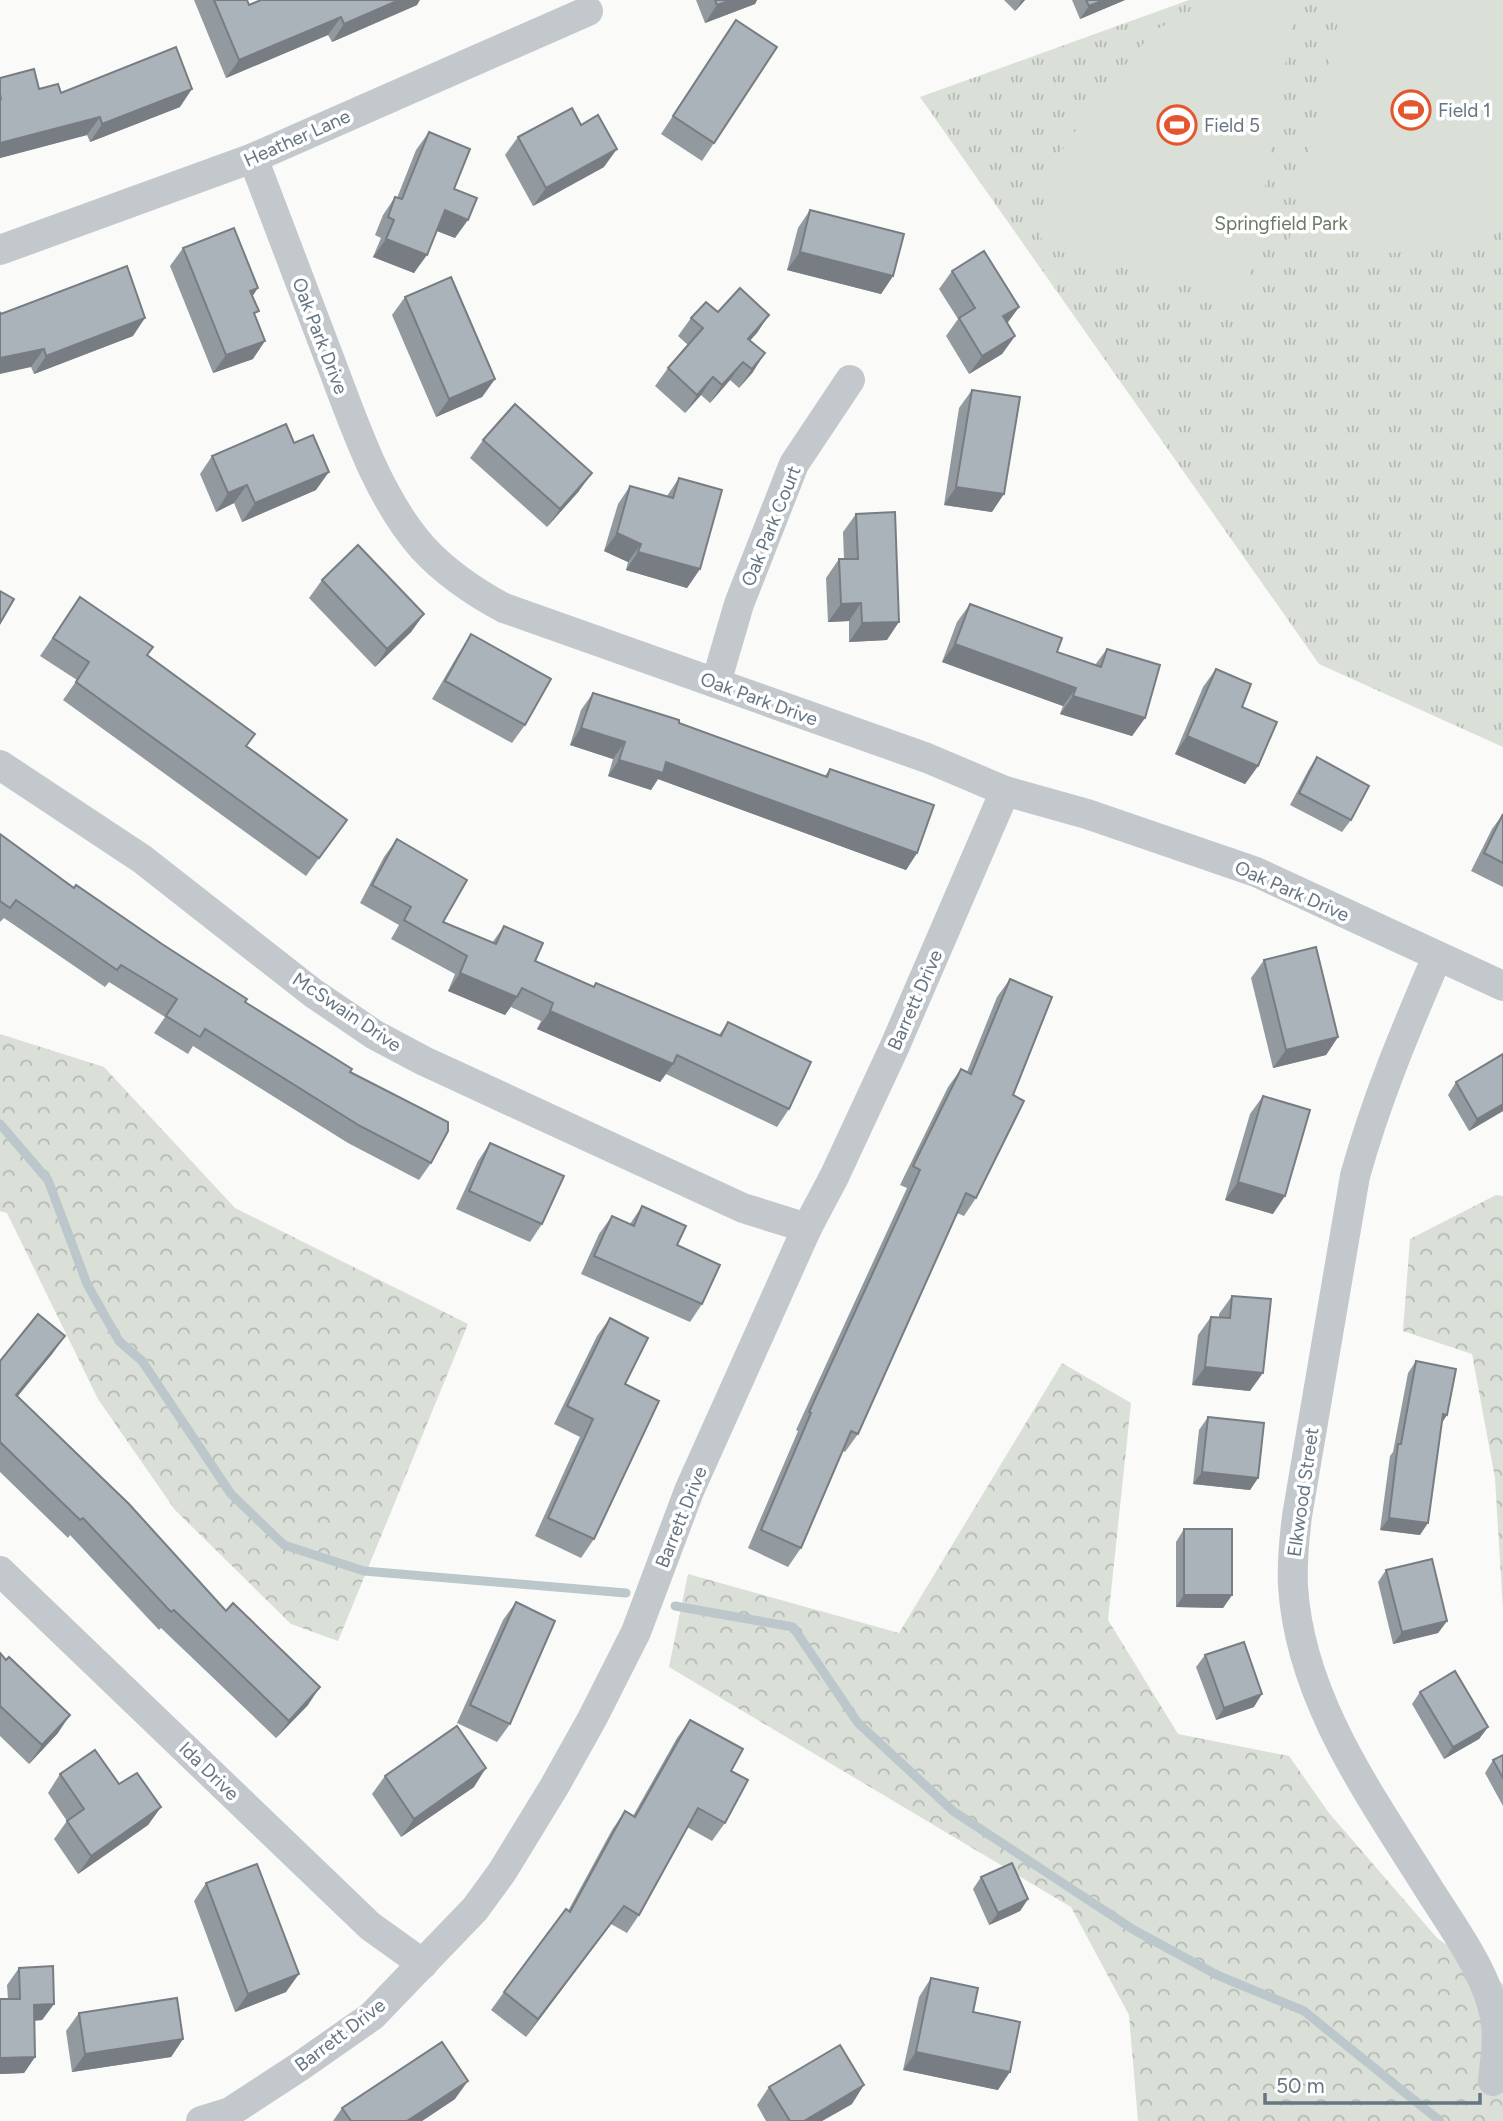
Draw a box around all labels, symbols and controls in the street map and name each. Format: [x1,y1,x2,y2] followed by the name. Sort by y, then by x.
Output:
[1390,89,1432,131] sports icon: Field 1
[1438,99,1491,122] place label: Field 1
[240,104,354,172] street label: Heather Lane
[1156,104,1198,146] sports icon: Field 5
[1204,114,1260,137] place label: Field 5
[1214,212,1348,235] park label: Springfield Park
[287,274,353,398] street label: Oak Park Drive
[736,462,806,590] street label: Oak Park Court
[697,667,821,731] street label: Oak Park Drive
[1231,855,1353,927] street label: Oak Park Drive
[883,946,947,1054] street label: Barrett Drive
[288,967,406,1057] street label: McSwain Drive
[1283,1426,1323,1558] street label: Elkwood Street
[650,1463,712,1571] street label: Barrett Drive
[174,1737,244,1805] street label: Ida Drive
[290,1993,390,2077] street label: Barrett Drive
[1265,2062,1480,2106] scale bar
[1276,2073,1325,2098] text: 50 m

